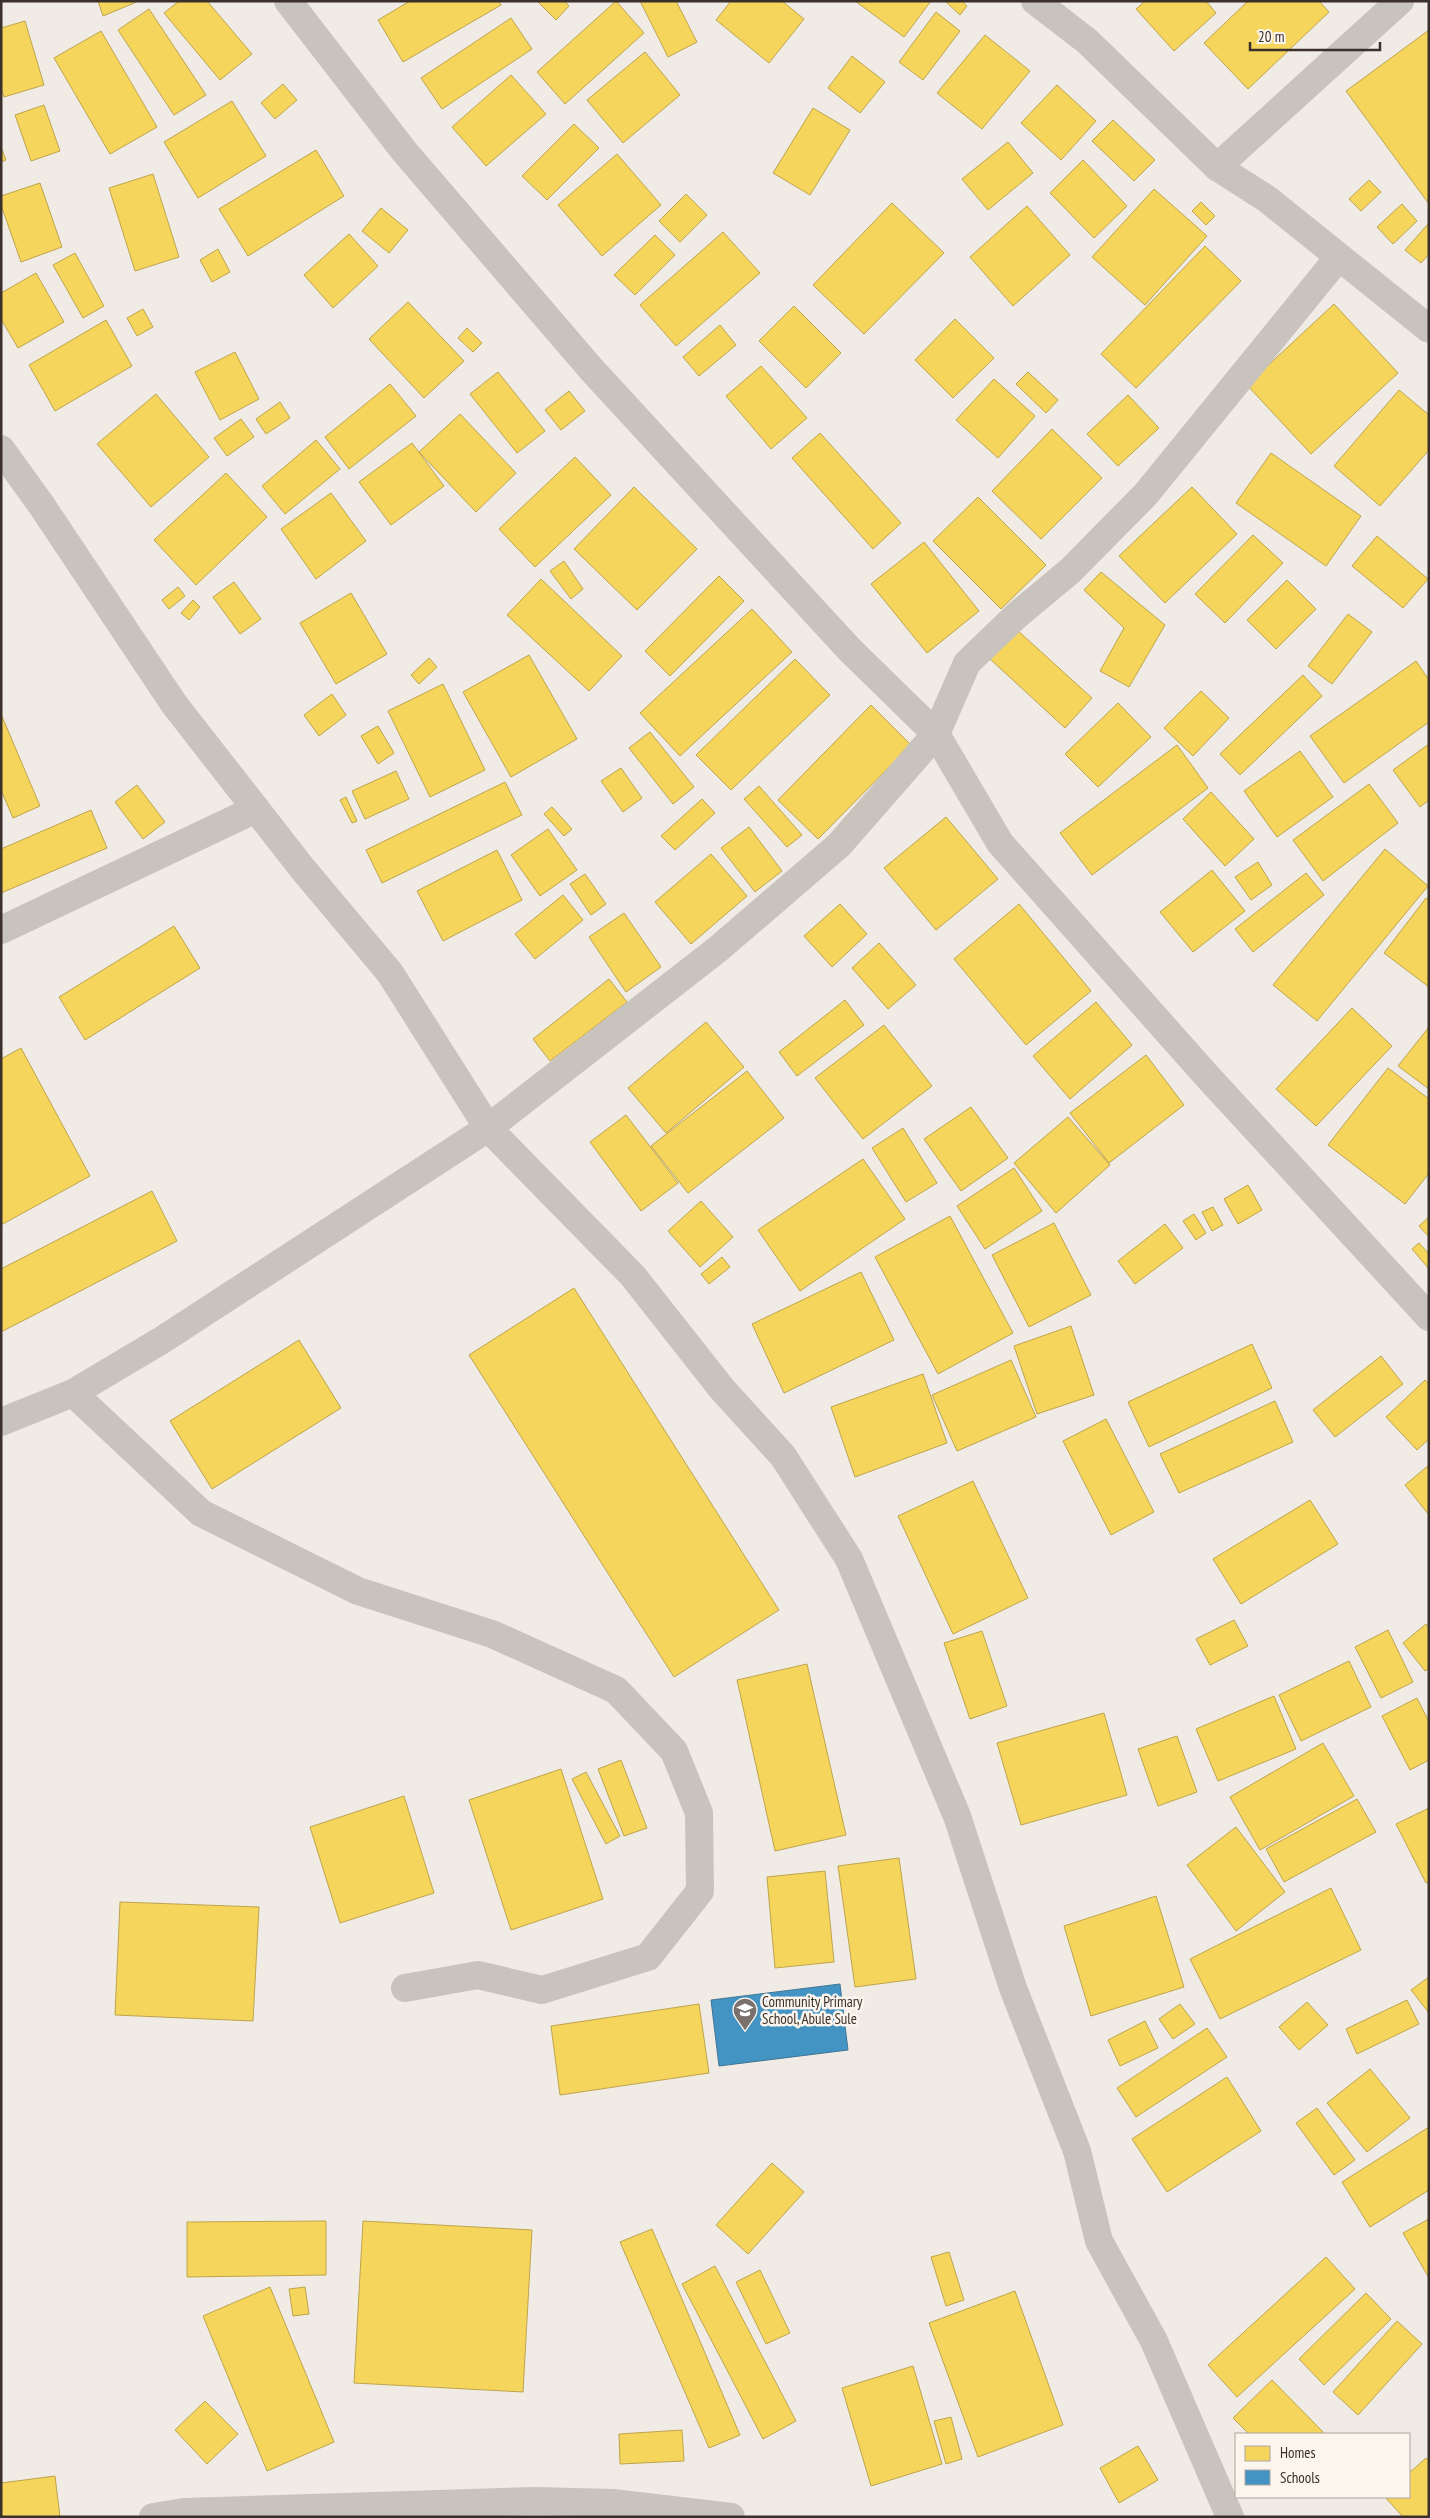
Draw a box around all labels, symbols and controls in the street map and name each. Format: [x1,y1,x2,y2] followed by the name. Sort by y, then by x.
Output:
[1250,20,1380,52] scale bar
[1258,27,1284,46] text: 20 m
[762,1992,863,2028] place label: Community Primary School, Abule Sule
[732,1997,758,2031] school or university icon: Community Primary School, Abule Sule
[1235,2433,1410,2498] legend
[1280,2443,1316,2462] text: Homes
[1280,2468,1320,2487] text: Schools

